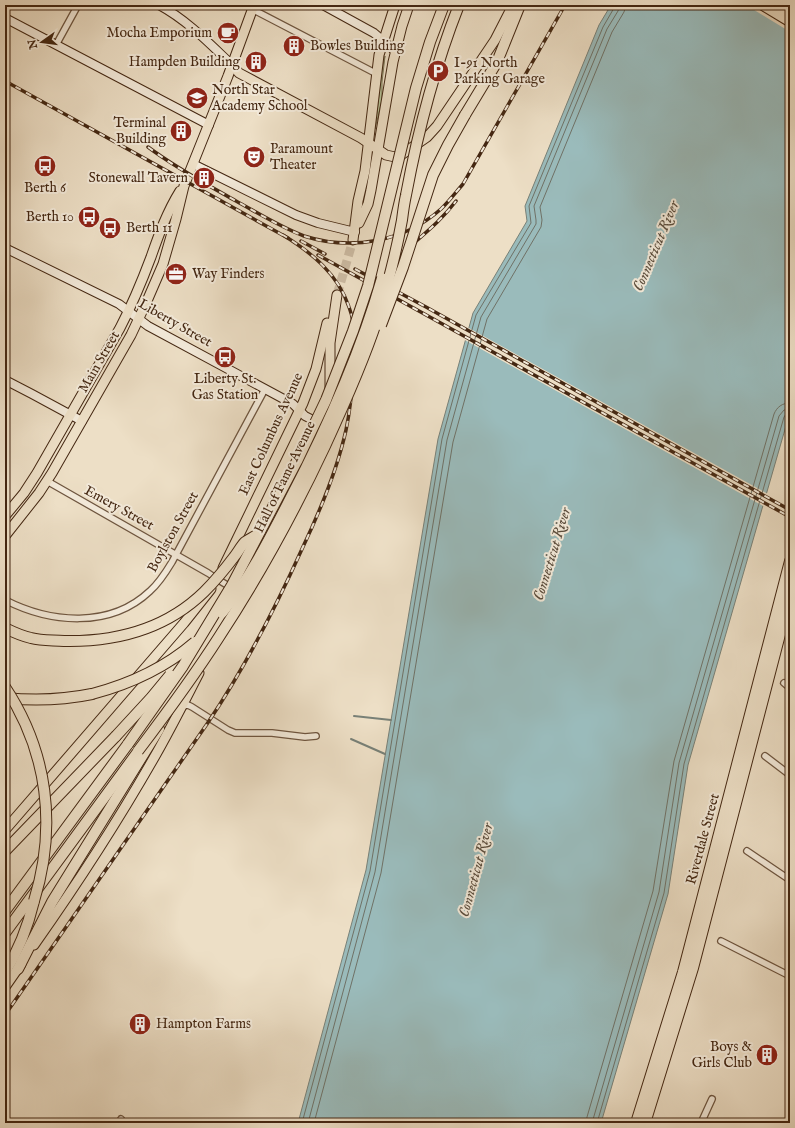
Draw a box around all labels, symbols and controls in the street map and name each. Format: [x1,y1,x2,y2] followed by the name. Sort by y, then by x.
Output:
[215,20,241,46] cafe icon: Mocha Emporium
[22,22,62,62] north arrow
[106,24,212,42] place label: Mocha Emporium
[281,33,307,59] building icon: Bowles Building
[25,37,41,51] text: N
[310,37,405,55] place label: Bowles Building
[243,49,269,75] building icon: Hampden Building
[129,53,240,71] place label: Hampden Building
[454,54,545,88] place label: I-91 North Parking Garage
[425,58,451,84] parking icon: I-91 North Parking Garage
[211,81,308,115] place label: North Star Academy School
[184,85,210,111] school or university icon: North Star Academy School
[114,114,166,148] place label: Terminal Building
[168,118,194,144] building icon: Terminal Building
[270,140,333,174] place label: Paramount Theater
[241,144,267,170] theatre icon: Paramount Theater
[32,153,58,179] bus stop icon: Berth 6
[191,165,217,191] building icon: Stonewall Tavern
[89,169,189,187] place label: Stonewall Tavern
[24,179,67,197] place label: Berth 6
[628,197,684,294] water label: Connecticut River
[76,204,102,230] bus stop icon: Berth 10
[26,208,74,226] place label: Berth 10
[97,215,123,241] bus stop icon: Berth 11
[126,219,173,237] place label: Berth 11
[163,261,189,287] office icon: Way Finders
[192,265,264,283] place label: Way Finders
[135,295,215,351] street label: Liberty Street
[74,328,124,396] street label: Main Street
[212,344,238,370] bus stop icon: Liberty St. Gas Station
[235,369,308,498] street label: East Columbus Avenue
[192,370,259,404] place label: Liberty St. Gas Station
[250,418,320,536] street label: Hall of Fame Avenue
[81,482,157,535] street label: Emery Street
[143,488,203,576] street label: Boylston Street
[529,504,575,603] water label: Connecticut River
[682,791,724,886] street label: Riverdale Street
[454,820,498,919] water label: Connecticut River
[127,1011,153,1037] building icon: Hampton Farms
[156,1015,251,1033] place label: Hampton Farms
[692,1038,752,1072] place label: Boys & Girls Club
[754,1042,780,1068] building icon: Boys & Girls Club

